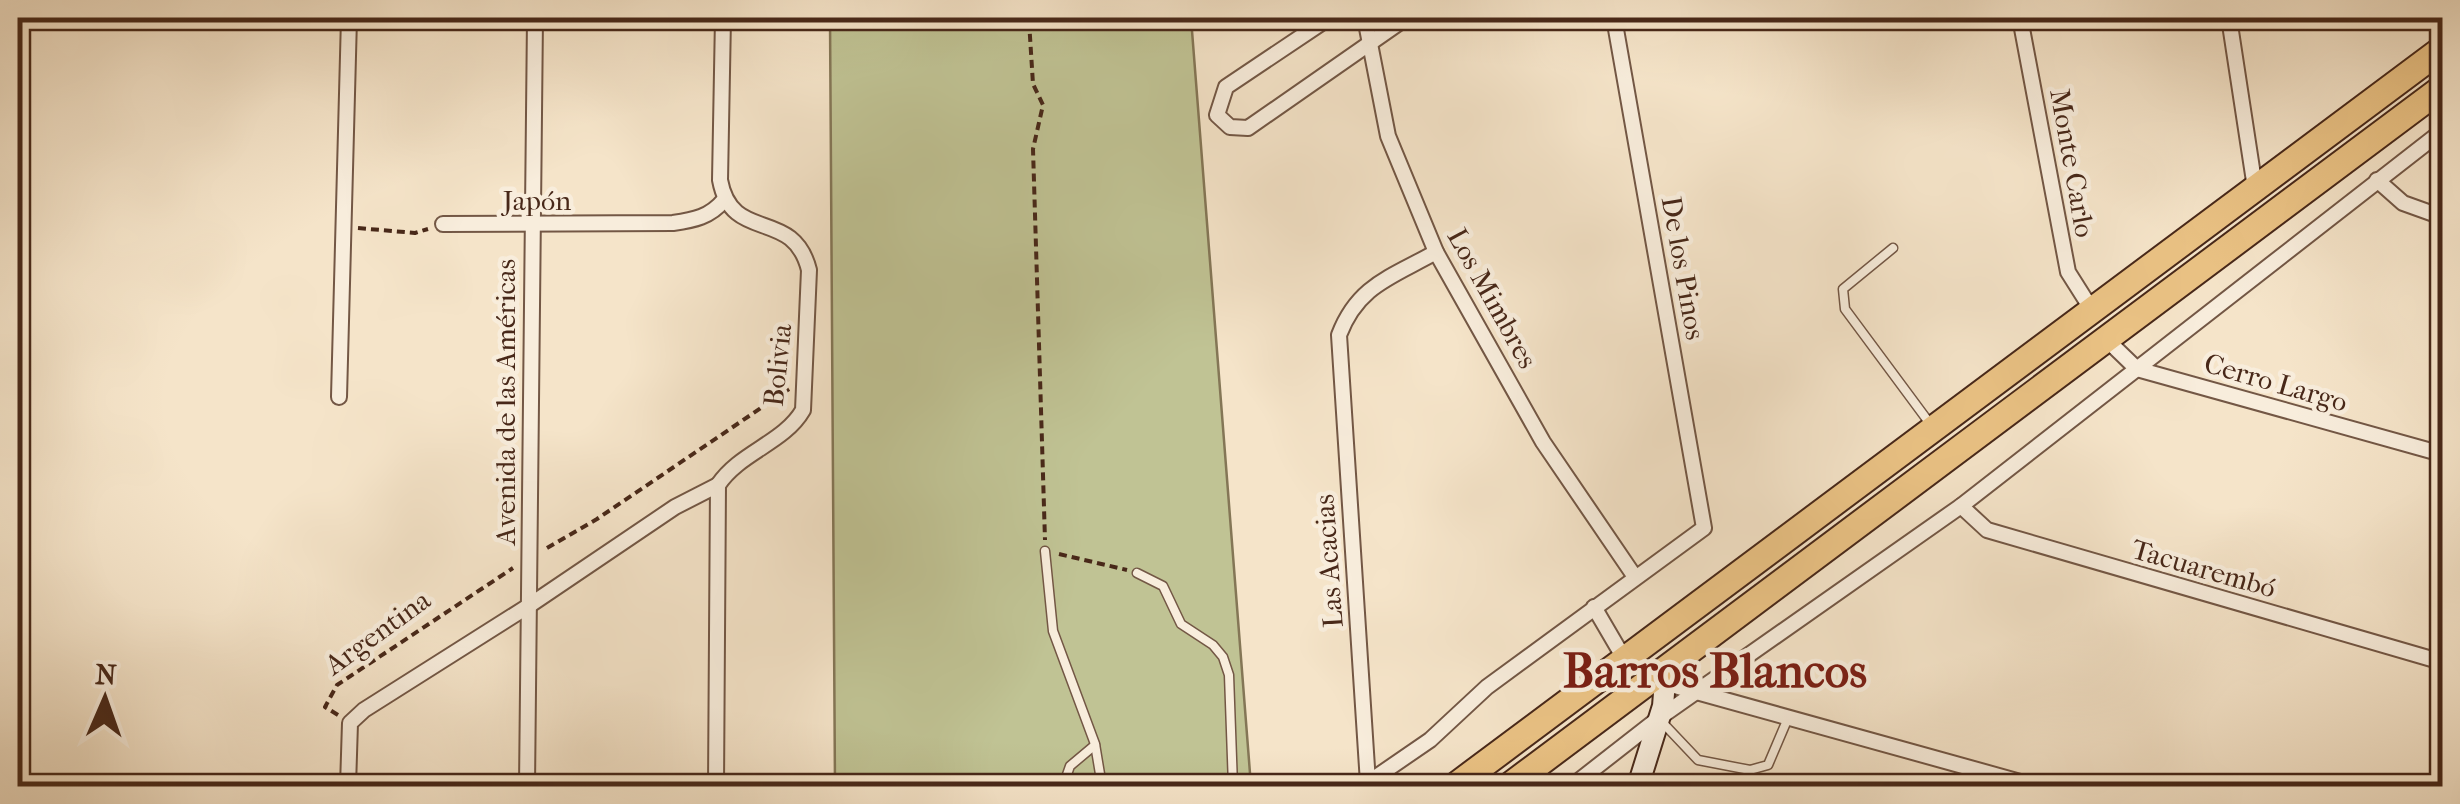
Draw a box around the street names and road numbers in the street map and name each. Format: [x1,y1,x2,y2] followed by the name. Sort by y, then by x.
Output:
[2043,86,2102,240] street label: Monte Carlo
[501,184,571,217] street label: Japón
[1655,194,1712,342] street label: De los Pinos
[1441,222,1545,374] street label: Los Mimbres
[489,259,522,546] street label: Avenida de las Américas
[757,321,798,408] street label: Bolivia
[2200,346,2351,419] street label: Cerro Largo
[1307,493,1350,629] street label: Las Acacias
[2128,532,2280,605] street label: Tacuarembó
[317,582,437,682] street label: Argentina

